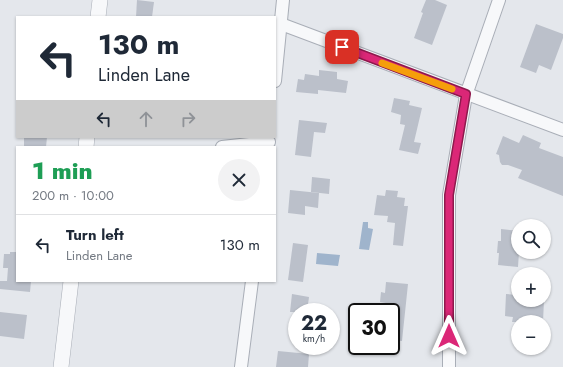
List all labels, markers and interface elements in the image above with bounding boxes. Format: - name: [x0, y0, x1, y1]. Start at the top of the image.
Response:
- text: 130 m: [98, 24, 180, 65]
- pin: [325, 30, 359, 64]
- icon: left: [32, 32, 84, 84]
- icon: arrive: [331, 36, 353, 58]
- text: Linden Lane: [98, 62, 190, 88]
- icon: left: [93, 108, 115, 130]
- icon: ahead: [135, 108, 157, 130]
- icon: right: [177, 108, 199, 130]
- text: 1 min: [32, 153, 93, 188]
- button: close: [218, 159, 260, 201]
- text: 200 m · 10:00: [32, 186, 114, 205]
- map controls: [511, 219, 551, 355]
- button: search: [511, 219, 551, 259]
- text: Turn left: [66, 224, 124, 246]
- icon: left: [32, 234, 54, 256]
- text: 130 m: [220, 234, 260, 256]
- text: Linden Lane: [66, 246, 133, 265]
- button: +: [511, 267, 551, 307]
- speed limit sign: 30: [348, 303, 400, 355]
- text: 22: [301, 309, 327, 338]
- position arrow: [428, 315, 470, 357]
- button: −: [511, 315, 551, 355]
- text: km/h: [303, 331, 325, 346]

